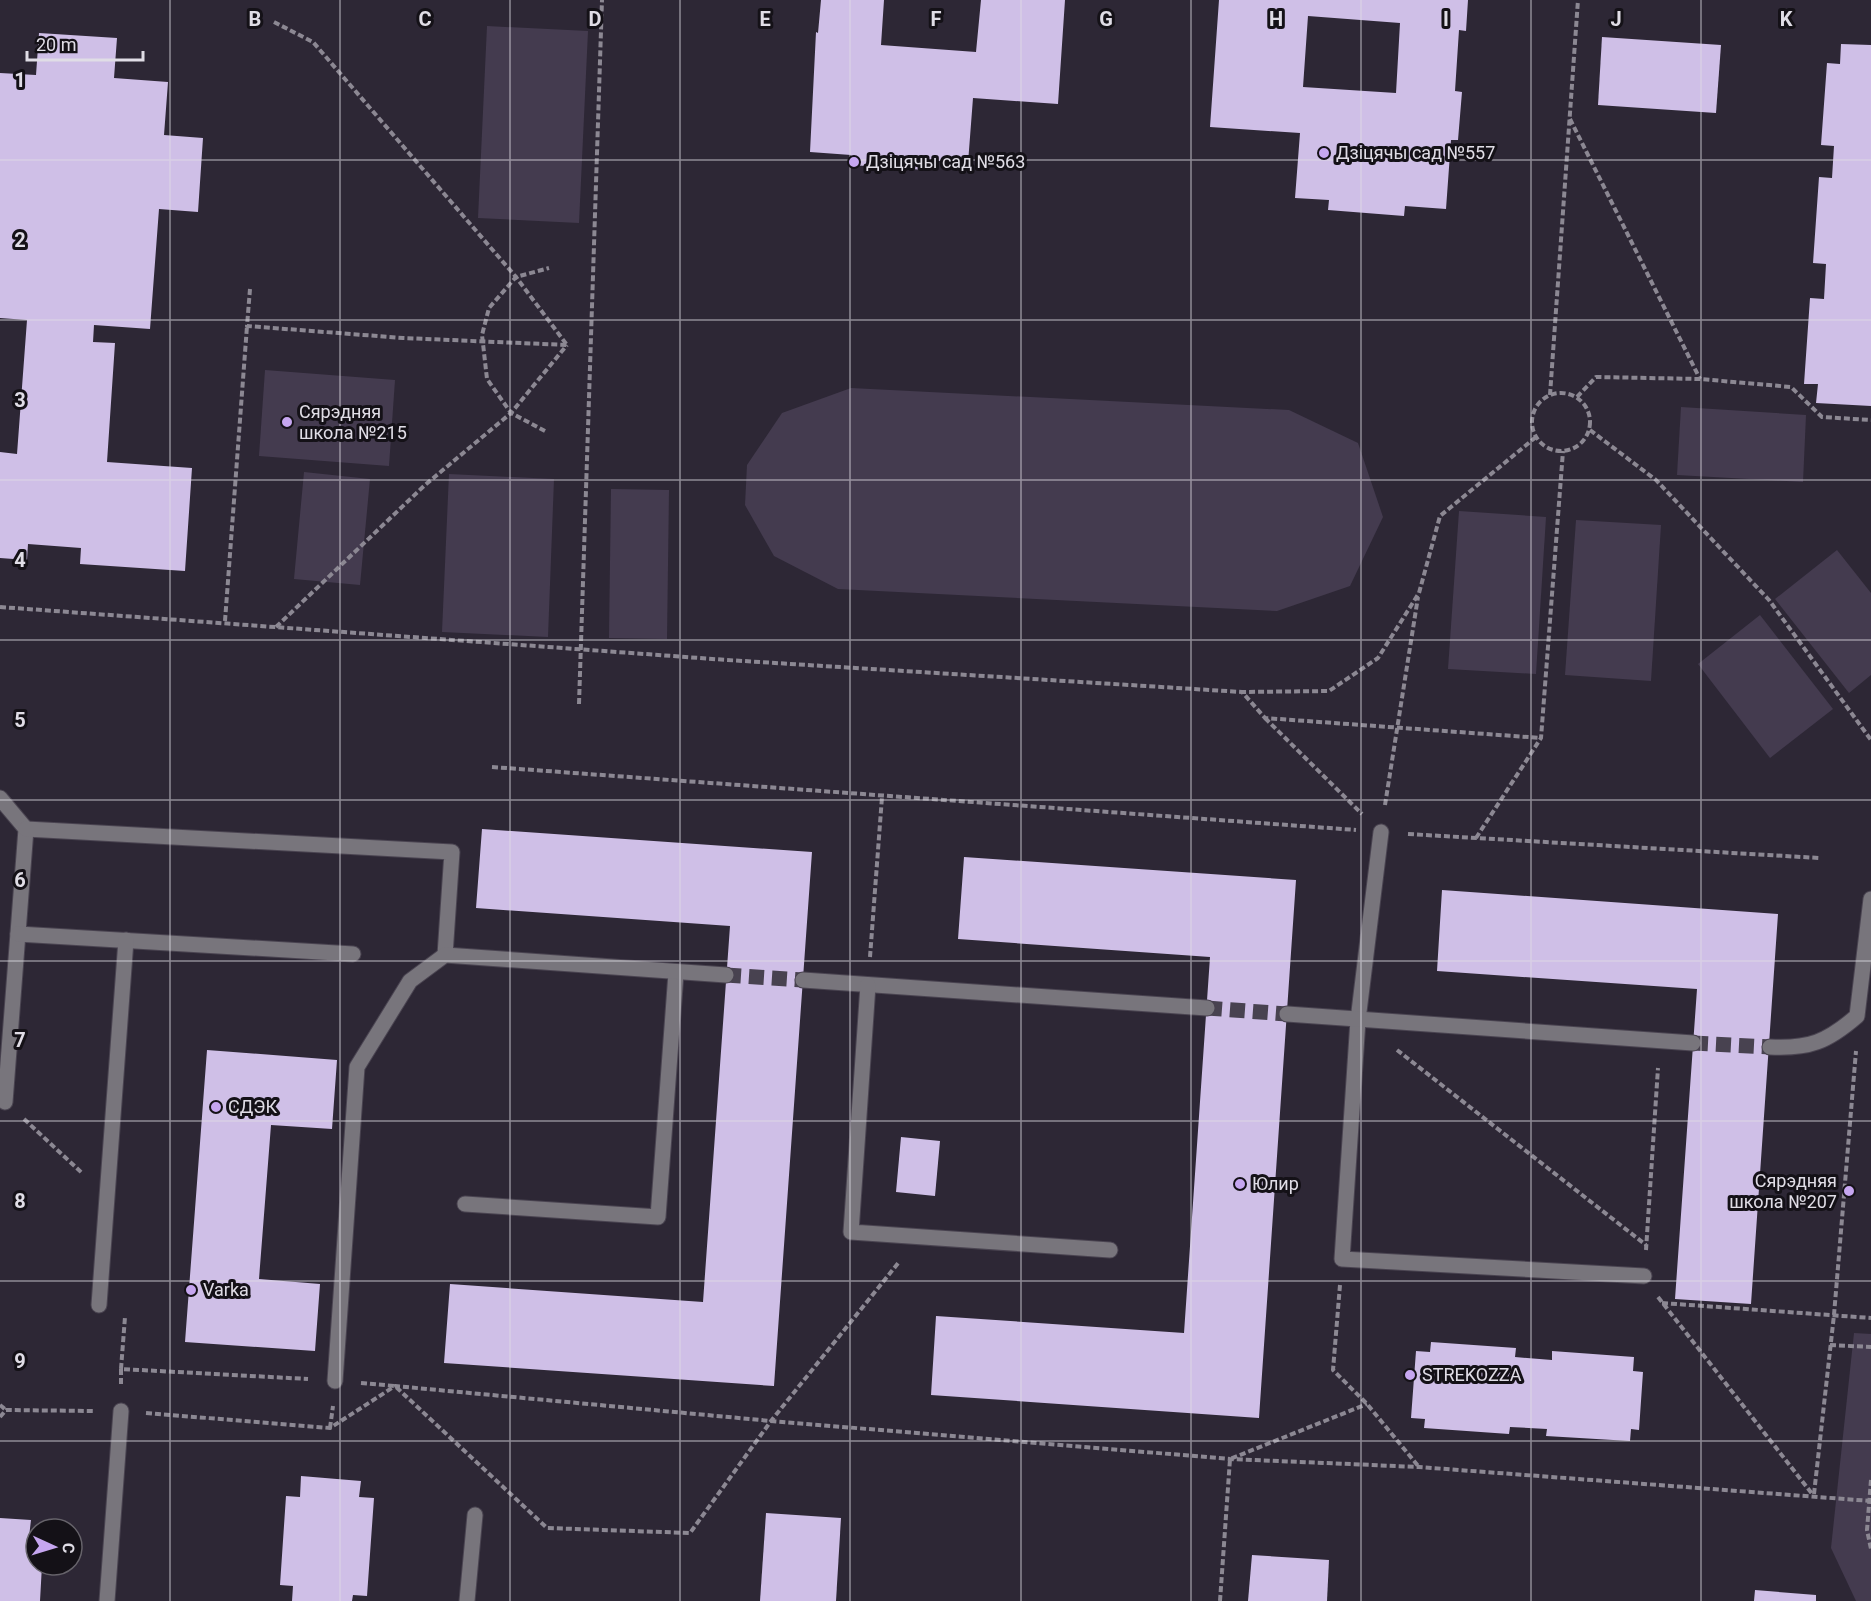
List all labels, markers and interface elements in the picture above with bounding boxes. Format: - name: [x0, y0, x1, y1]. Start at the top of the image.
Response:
- text: B: [249, 7, 261, 31]
- text: C: [418, 7, 432, 31]
- text: D: [589, 7, 602, 31]
- text: E: [759, 7, 771, 31]
- text: F: [931, 7, 942, 31]
- text: G: [1099, 7, 1113, 31]
- text: H: [1269, 7, 1283, 31]
- text: I: [1443, 7, 1449, 31]
- text: J: [1610, 7, 1622, 31]
- text: K: [1780, 7, 1793, 31]
- scale bar: [27, 24, 142, 62]
- text: 20 m: [36, 34, 76, 55]
- text: 1: [14, 68, 26, 92]
- place label: Дзіцячы сад №557: [1336, 142, 1495, 163]
- marker: Дзіцячы сад №557: [1317, 146, 1331, 160]
- place label: Дзіцячы сад №563: [866, 151, 1025, 172]
- marker: Дзіцячы сад №563: [847, 155, 861, 169]
- text: 2: [14, 228, 26, 252]
- text: 3: [14, 388, 26, 412]
- place label: Сярэдняя школа №215: [299, 401, 407, 443]
- marker: Сярэдняя школа №215: [280, 415, 294, 429]
- text: 4: [14, 548, 26, 572]
- text: 5: [14, 708, 26, 732]
- text: 6: [14, 868, 26, 892]
- text: 7: [14, 1028, 26, 1052]
- place label: СДЭК: [228, 1096, 277, 1117]
- marker: СДЭК: [209, 1100, 223, 1114]
- place label: Сярэдняя школа №207: [1729, 1170, 1837, 1212]
- place label: Юлир: [1252, 1173, 1299, 1194]
- marker: Юлир: [1233, 1177, 1247, 1191]
- marker: Сярэдняя школа №207: [1842, 1184, 1856, 1198]
- text: 8: [14, 1189, 26, 1213]
- place label: Varka: [203, 1279, 249, 1300]
- marker: Varka: [184, 1283, 198, 1297]
- text: 9: [14, 1349, 26, 1373]
- place label: STREKOZZA: [1422, 1364, 1522, 1385]
- marker: STREKOZZA: [1403, 1368, 1417, 1382]
- north arrow: [24, 1517, 84, 1577]
- text: С: [59, 1542, 78, 1554]

